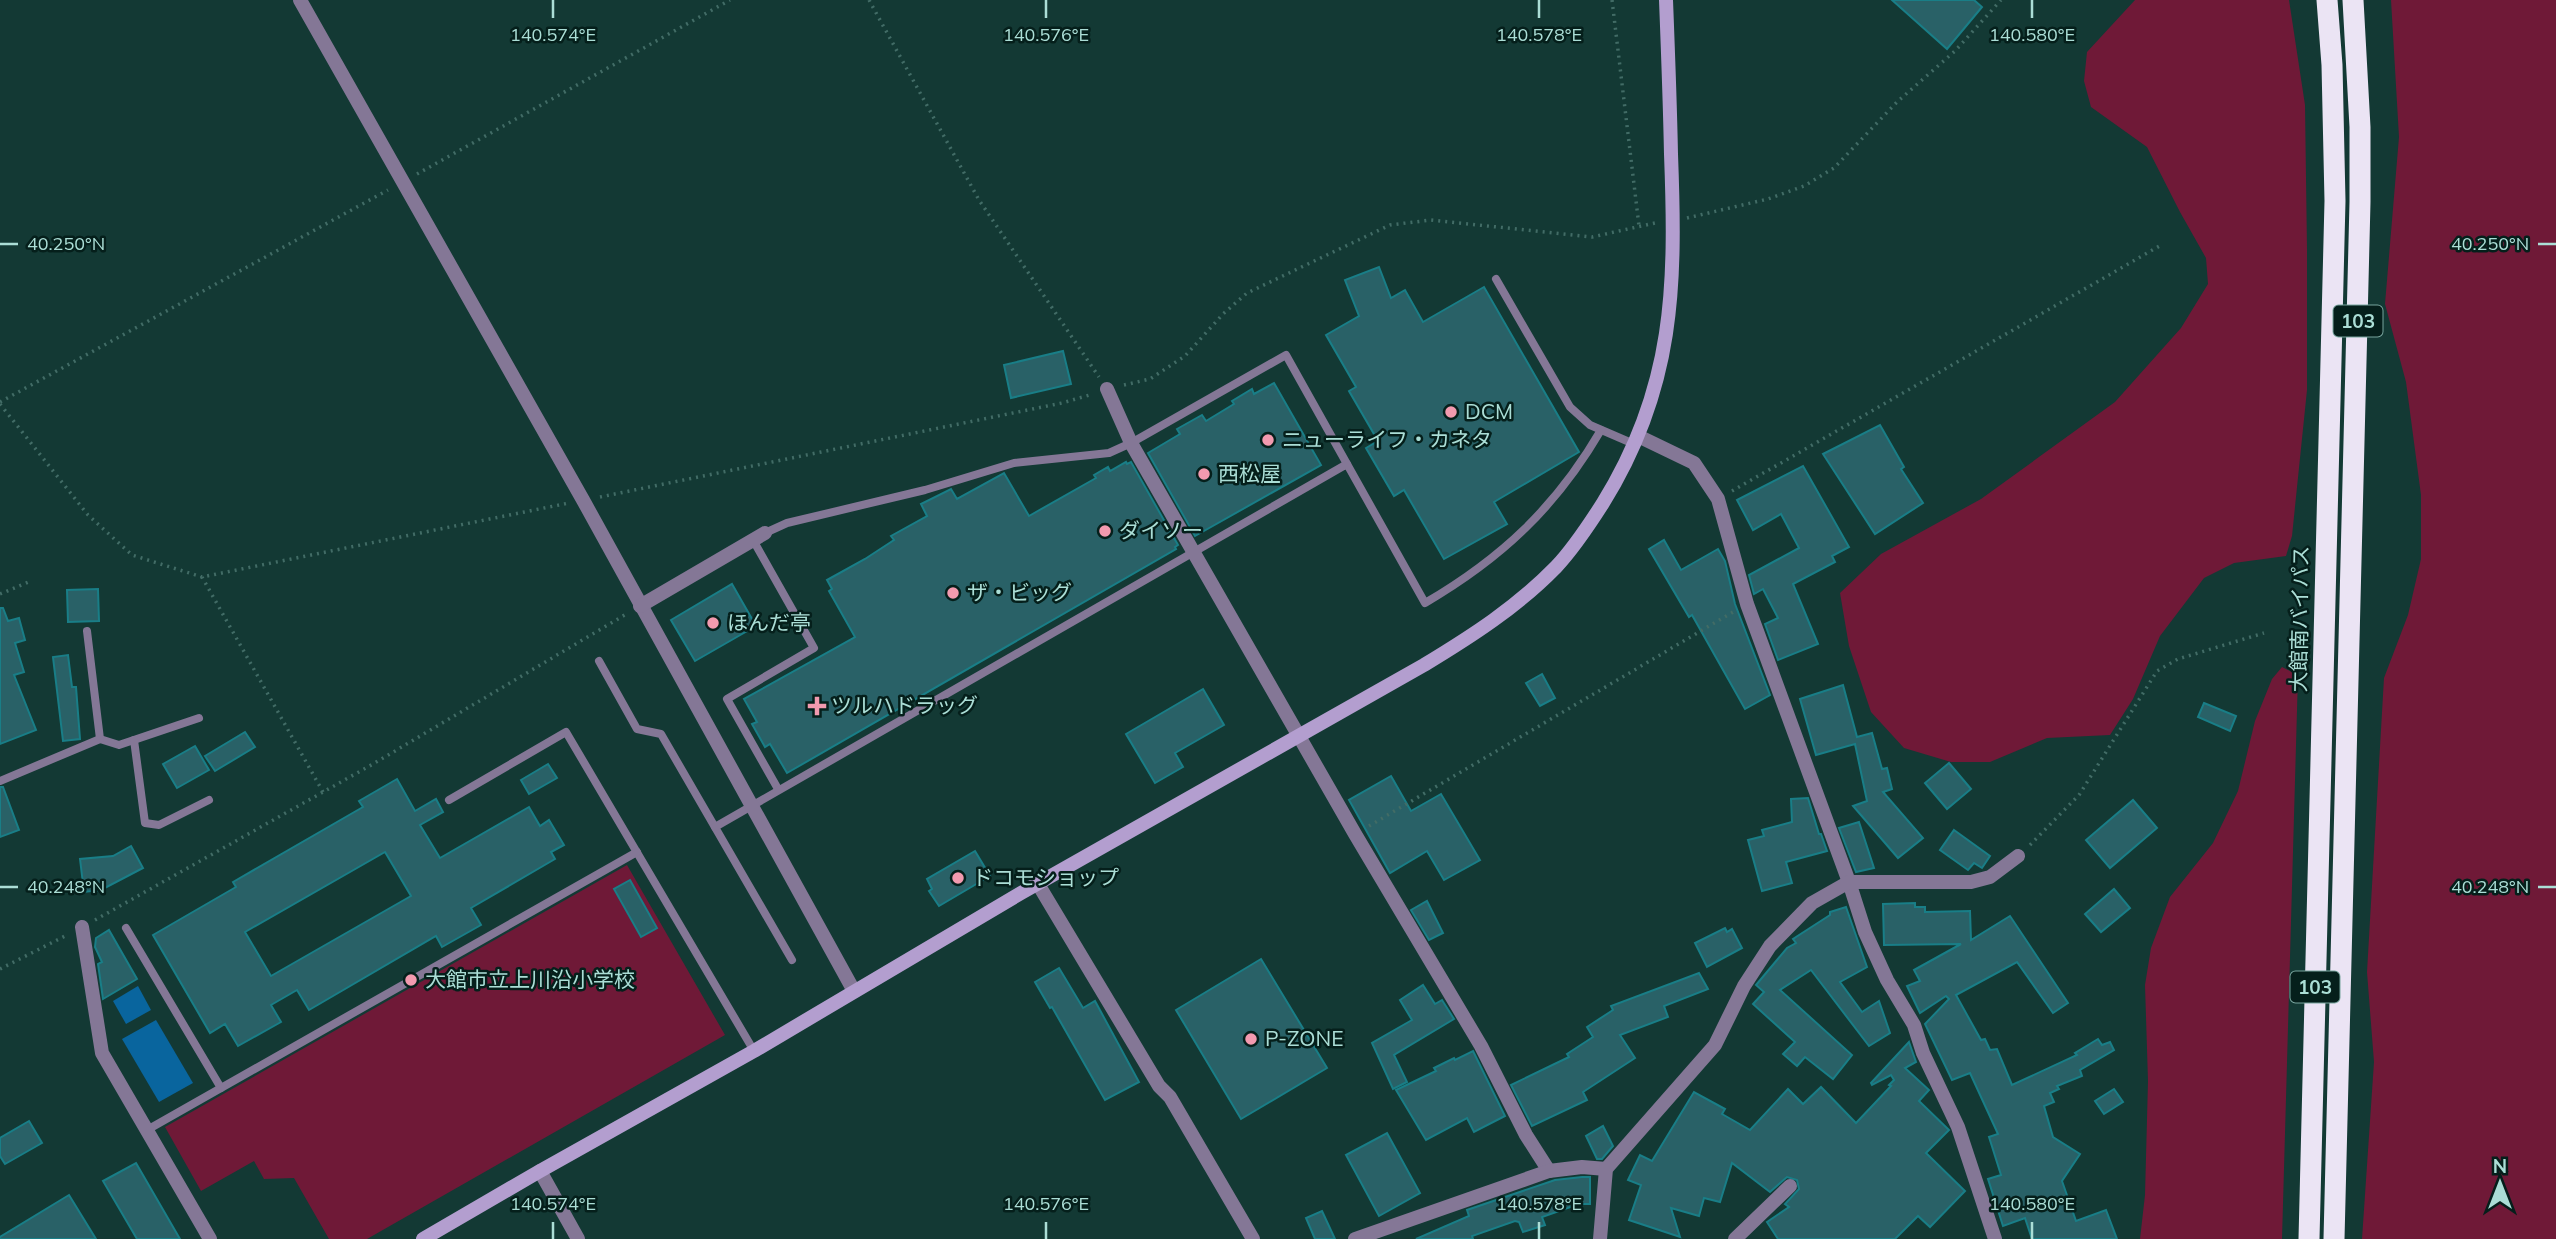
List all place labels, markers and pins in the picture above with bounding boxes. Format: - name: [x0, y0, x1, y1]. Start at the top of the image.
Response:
- place label: DCM: [1465, 398, 1513, 424]
- marker: DCM: [1443, 404, 1459, 420]
- place label: ニューライフ・カネタ: [1282, 426, 1492, 452]
- marker: ニューライフ・カネタ: [1260, 432, 1276, 448]
- place label: 西松屋: [1218, 460, 1281, 486]
- marker: 西松屋: [1196, 466, 1212, 482]
- place label: ダイソー: [1119, 517, 1203, 543]
- marker: ダイソー: [1097, 523, 1113, 539]
- place label: ザ・ビッグ: [967, 579, 1072, 605]
- marker: ザ・ビッグ: [945, 585, 961, 601]
- place label: ほんだ亭: [727, 609, 811, 635]
- marker: ほんだ亭: [705, 615, 721, 631]
- place label: ツルハドラッグ: [831, 692, 978, 718]
- marker: ツルハドラッグ: [809, 698, 825, 714]
- place label: ドコモショップ: [972, 864, 1119, 890]
- marker: ドコモショップ: [950, 870, 966, 886]
- place label: 大館市立上川沿小学校: [425, 966, 635, 992]
- marker: 大館市立上川沿小学校: [403, 972, 419, 988]
- place label: P-ZONE: [1265, 1025, 1344, 1051]
- marker: P-ZONE: [1243, 1031, 1259, 1047]

